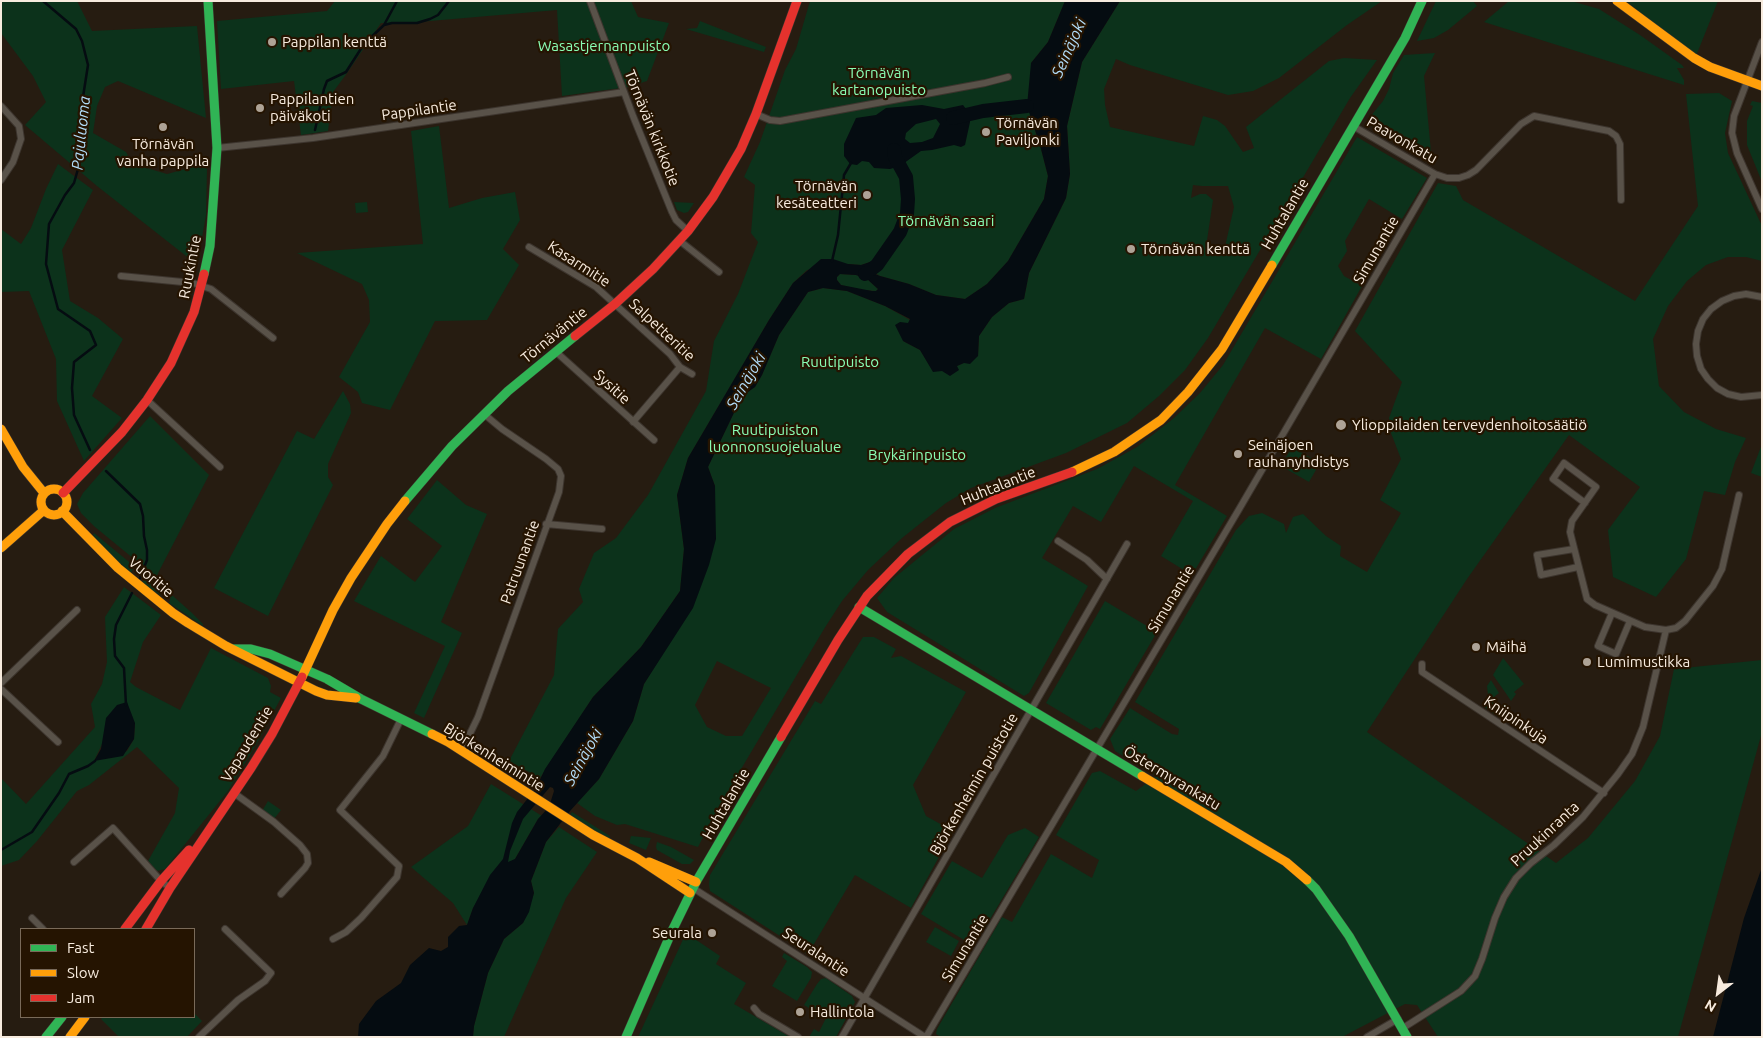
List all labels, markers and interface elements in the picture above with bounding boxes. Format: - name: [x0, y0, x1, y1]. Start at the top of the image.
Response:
- water label: Seinäjoki: [1047, 15, 1091, 81]
- place label: Pappilan kenttä: [282, 33, 387, 51]
- marker: Pappilan kenttä: [266, 36, 278, 48]
- park label: Wasastjernanpuisto: [538, 37, 670, 55]
- park label: Törnävän kartanopuisto: [832, 64, 926, 99]
- street label: Törnävän kirkkotie: [620, 67, 684, 189]
- place label: Pappilantien päiväkoti: [270, 90, 354, 125]
- water label: Pajuluoma: [68, 95, 94, 171]
- street label: Pappilantie: [380, 96, 458, 124]
- marker: Pappilantien päiväkoti: [254, 102, 266, 114]
- street label: Paavonkatu: [1363, 113, 1441, 167]
- place label: Törnävän Paviljonki: [996, 114, 1060, 149]
- marker: Törnävän vanha pappila: [157, 121, 169, 133]
- marker: Törnävän Paviljonki: [980, 126, 992, 138]
- place label: Törnävän vanha pappila: [117, 135, 209, 170]
- street label: Huhtalantie: [1257, 175, 1313, 253]
- place label: Törnävän kesäteatteri: [776, 177, 857, 212]
- marker: Törnävän kesäteatteri: [861, 189, 873, 201]
- park label: Törnävän saari: [898, 212, 994, 230]
- street label: Simunantie: [1349, 213, 1403, 287]
- street label: Ruukintie: [175, 234, 205, 300]
- street label: Kasarmitie: [544, 237, 614, 291]
- place label: Törnävän kenttä: [1141, 240, 1250, 258]
- marker: Törnävän kenttä: [1125, 243, 1137, 255]
- street label: Salpetteritie: [625, 295, 699, 365]
- street label: Törnäväntie: [517, 303, 591, 367]
- water label: Seinäjoki: [722, 349, 770, 413]
- park label: Ruutipuisto: [801, 353, 879, 371]
- street label: Sysitie: [590, 366, 634, 408]
- place label: Ylioppilaiden terveydenhoitosäätiö: [1352, 416, 1587, 434]
- marker: Ylioppilaiden terveydenhoitosäätiö: [1334, 418, 1348, 432]
- park label: Ruutipuiston luonnonsuojelualue: [709, 421, 841, 456]
- place label: Seinäjoen rauhanyhdistys: [1248, 436, 1349, 471]
- park label: Brykärinpuisto: [868, 446, 966, 464]
- marker: Seinäjoen rauhanyhdistys: [1232, 448, 1244, 460]
- street label: Huhtalantie: [958, 463, 1038, 509]
- street label: Patruunantie: [497, 518, 543, 606]
- street label: Vuoritie: [125, 553, 177, 601]
- street label: Simunantie: [1144, 562, 1198, 636]
- place label: Mäihä: [1486, 638, 1527, 656]
- marker: Mäihä: [1470, 641, 1482, 653]
- place label: Lumimustikka: [1597, 653, 1690, 671]
- marker: Lumimustikka: [1581, 656, 1593, 668]
- street label: Kniipinkuja: [1481, 692, 1551, 748]
- street label: Vapaudentie: [217, 703, 277, 785]
- street label: Björkenheimin puistotie: [926, 710, 1022, 858]
- street label: Björkenheimintie: [440, 719, 548, 795]
- water label: Seinäjoki: [559, 725, 607, 789]
- street label: Östermyrankatu: [1120, 742, 1224, 814]
- street label: Huhtalantie: [698, 765, 754, 843]
- street label: Pruukinranta: [1507, 798, 1583, 870]
- street label: Simunantie: [938, 911, 992, 985]
- place label: Seurala: [652, 924, 702, 942]
- street label: Seuralantie: [779, 924, 853, 980]
- marker: Seurala: [706, 927, 718, 939]
- legend: [20, 928, 195, 1018]
- text: Fast: [67, 939, 94, 956]
- text: Slow: [67, 964, 99, 981]
- north arrow: [1693, 968, 1743, 1018]
- text: Jam: [67, 989, 95, 1006]
- text: N: [1702, 996, 1719, 1016]
- place label: Hallintola: [810, 1003, 875, 1021]
- marker: Hallintola: [794, 1006, 806, 1018]

